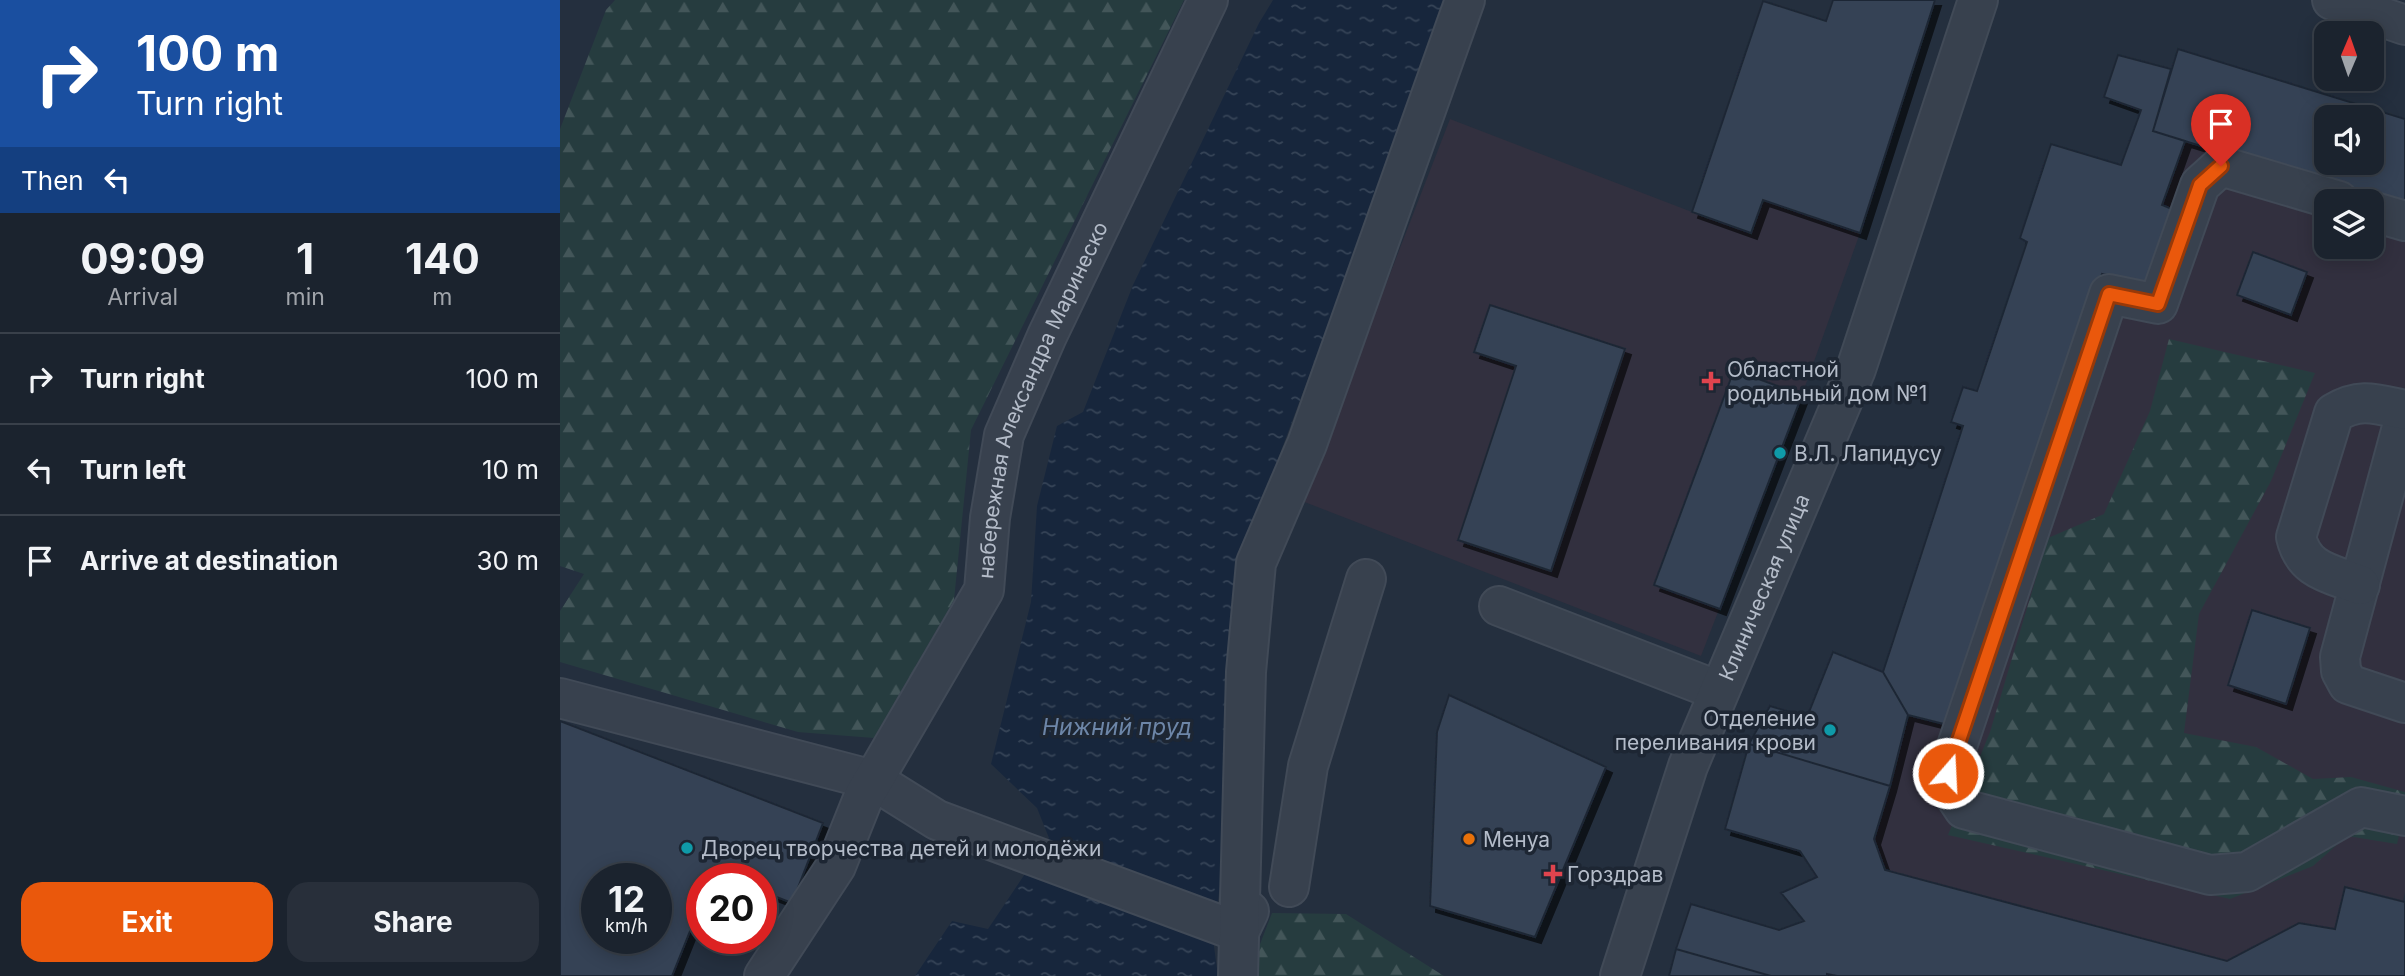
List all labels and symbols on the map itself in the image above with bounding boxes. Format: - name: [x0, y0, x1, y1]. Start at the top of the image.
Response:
- north arrow: [2314, 21, 2384, 91]
- pin: [2191, 94, 2251, 166]
- street label: набережная Александра Маринеско: [972, 217, 1113, 580]
- place label: Областной родильный дом №1: [1727, 357, 1927, 406]
- marker: Областной родильный дом №1: [1701, 371, 1721, 391]
- place label: В.Л. Лапидусу: [1794, 441, 1942, 466]
- marker: В.Л. Лапидусу: [1772, 445, 1788, 461]
- street label: Клиническая улица: [1713, 490, 1814, 684]
- place label: Отделение переливания крови: [1615, 706, 1816, 755]
- water label: Нижний пруд: [1042, 713, 1192, 741]
- marker: Отделение переливания крови: [1822, 722, 1838, 738]
- position arrow: [1911, 736, 1985, 810]
- place label: Менуа: [1483, 827, 1550, 852]
- marker: Менуа: [1461, 831, 1477, 847]
- place label: Дворец творчества детей и молодёжи: [701, 836, 1101, 861]
- marker: Дворец творчества детей и молодёжи: [679, 840, 695, 856]
- place label: Горздрав: [1567, 862, 1663, 887]
- speed limit sign: 20: [686, 863, 777, 954]
- marker: Горздрав: [1545, 866, 1561, 882]

